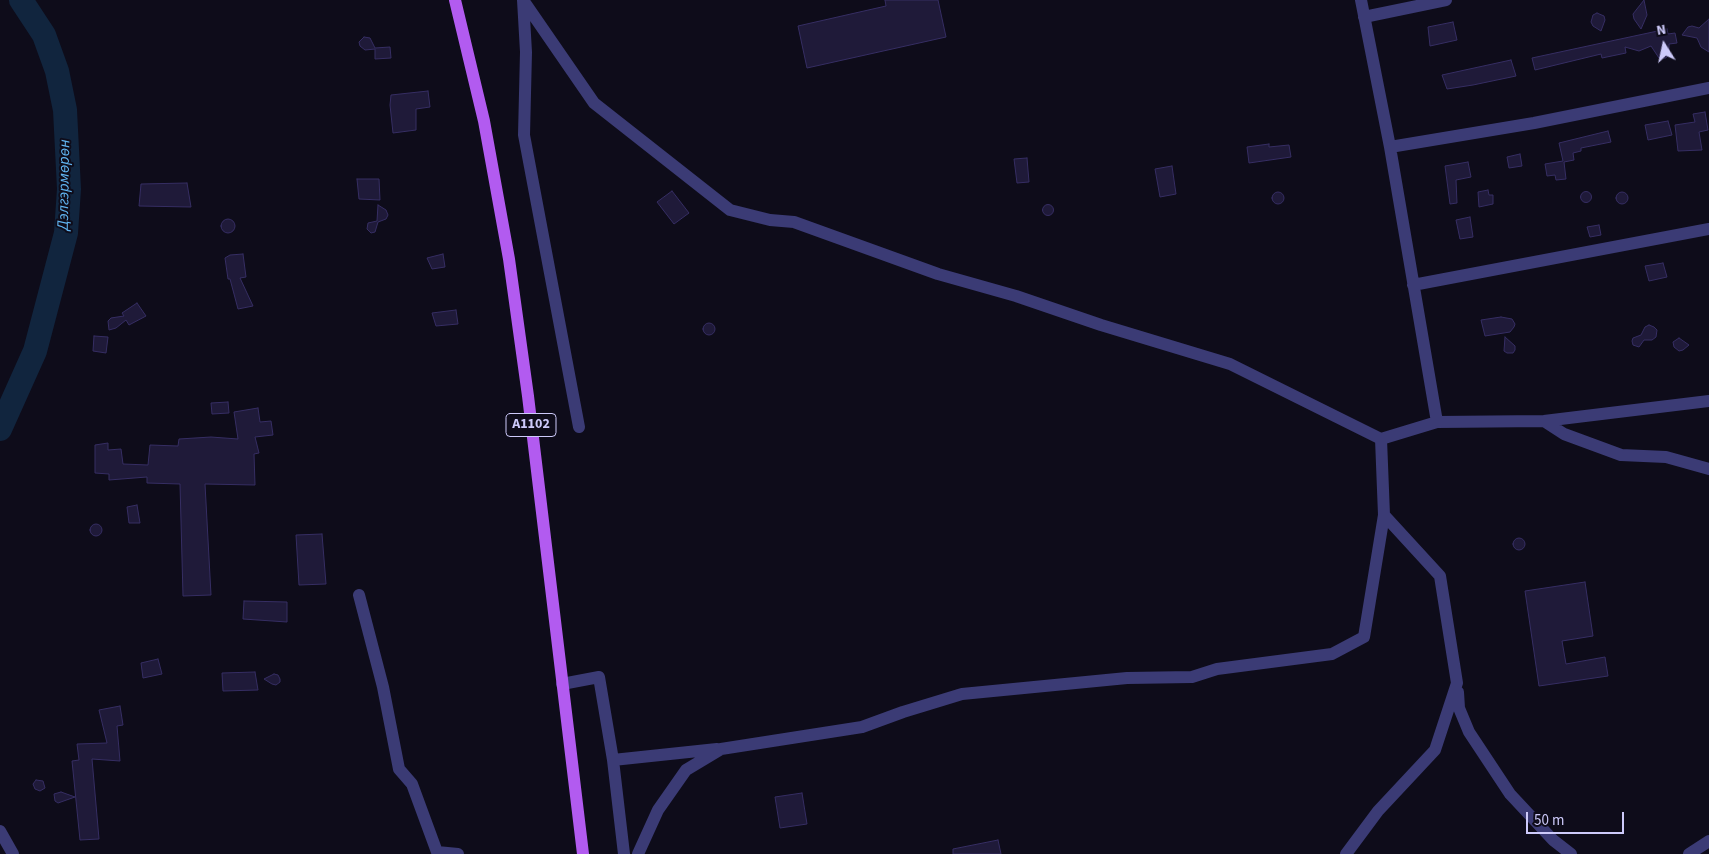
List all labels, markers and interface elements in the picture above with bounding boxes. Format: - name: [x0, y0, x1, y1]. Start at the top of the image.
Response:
- north arrow: [1639, 20, 1689, 70]
- text: N: [1655, 20, 1668, 41]
- water label: Дэлгэрмөрөн: [55, 139, 75, 231]
- road number: A1102: [506, 414, 556, 436]
- scale bar: [1529, 802, 1626, 834]
- text: 50 m: [1534, 810, 1564, 831]

